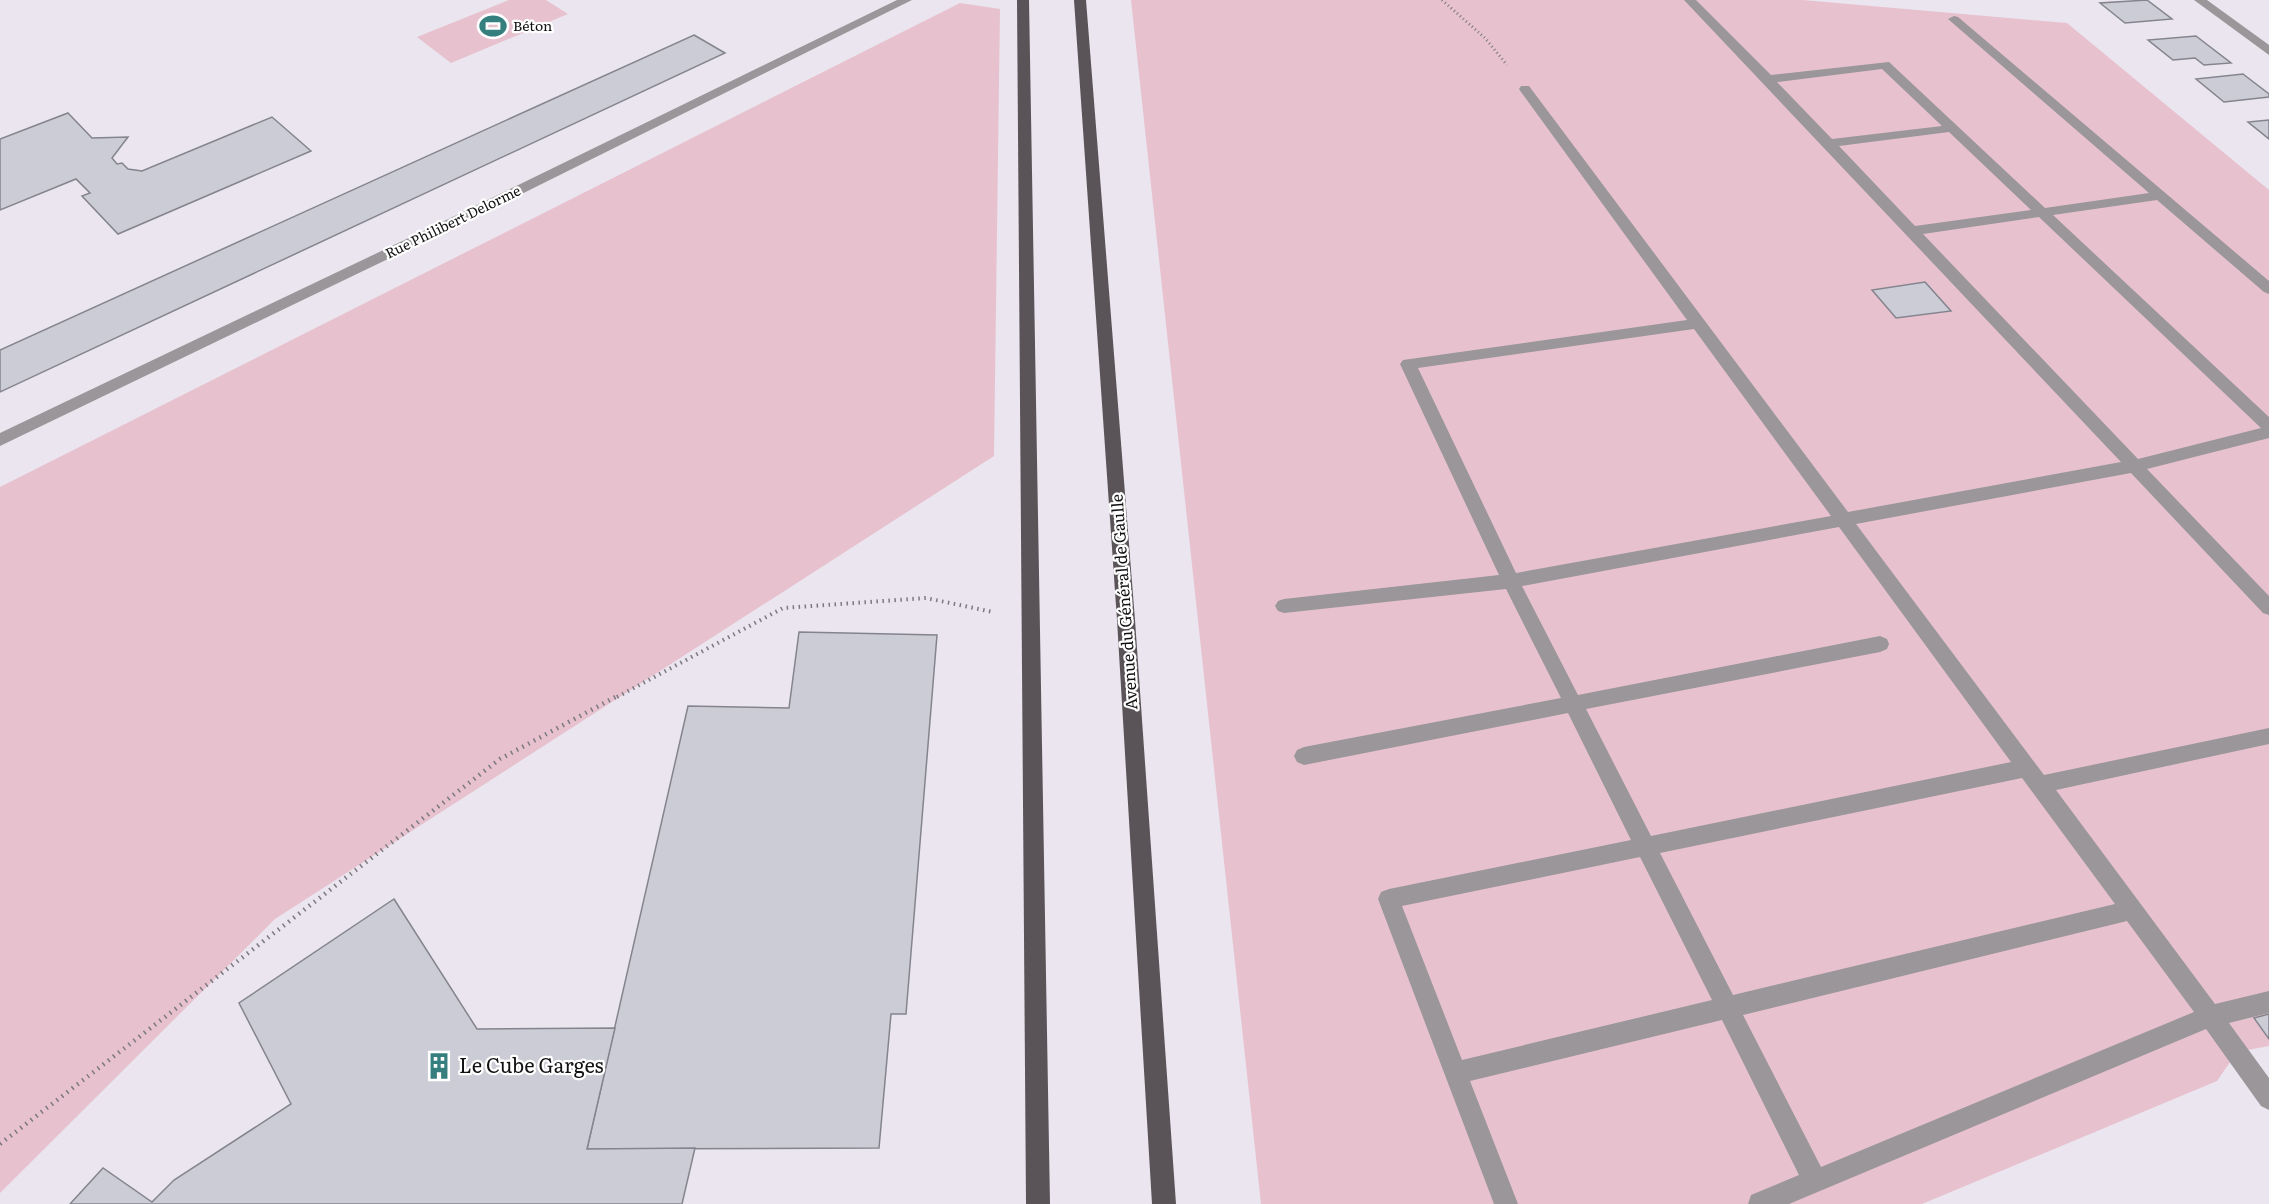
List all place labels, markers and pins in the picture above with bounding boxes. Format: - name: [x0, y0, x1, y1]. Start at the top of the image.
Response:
- sports icon: Béton: [478, 11, 508, 41]
- place label: Béton: [513, 15, 552, 35]
- place label: Le Cube Garges: [459, 1049, 604, 1079]
- building icon: Le Cube Garges: [424, 1051, 454, 1081]

